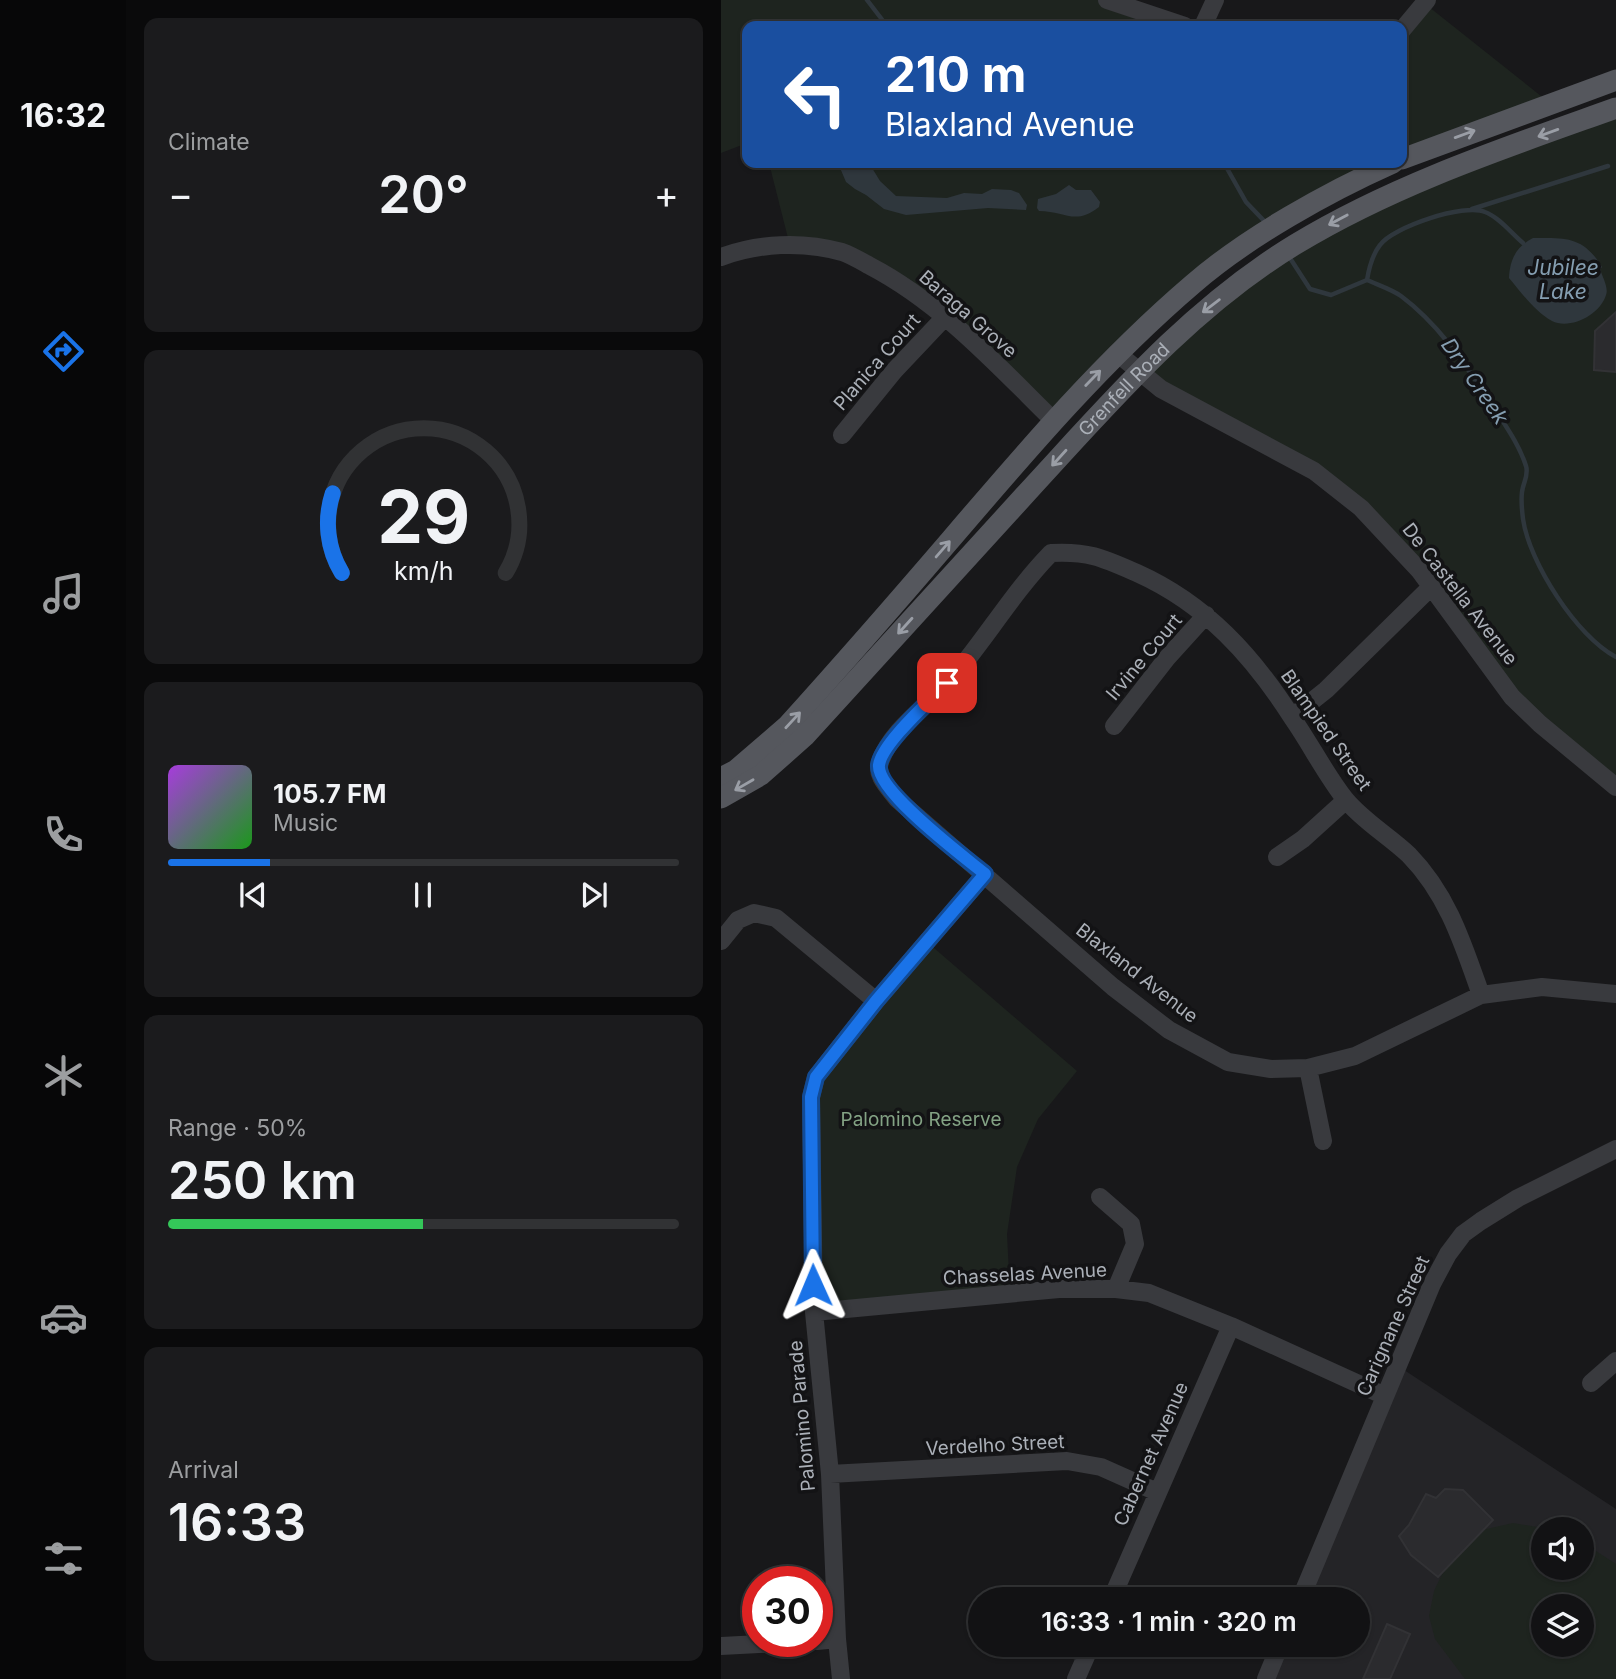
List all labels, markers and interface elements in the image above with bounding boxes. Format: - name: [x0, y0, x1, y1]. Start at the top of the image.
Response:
- text: 210 m: [885, 45, 1026, 104]
- icon: left: [770, 49, 861, 140]
- text: 16:32: [20, 96, 106, 135]
- text: Blaxland Avenue: [885, 105, 1135, 144]
- one-way arrow: [1454, 127, 1476, 139]
- text: Climate: [168, 128, 250, 156]
- one-way arrow: [1537, 128, 1559, 140]
- text: 20°: [378, 163, 469, 226]
- text: −: [168, 171, 193, 217]
- text: +: [654, 171, 679, 217]
- one-way arrow: [1328, 213, 1348, 227]
- water label: Jubilee Lake: [1527, 255, 1599, 304]
- street label: Baraga Grove: [914, 265, 1022, 363]
- one-way arrow: [1202, 298, 1221, 313]
- street label: Planica Court: [829, 309, 925, 415]
- icon: directions: [39, 327, 88, 376]
- water label: Dry Creek: [1436, 333, 1514, 429]
- street label: Grenfell Road: [1073, 337, 1174, 441]
- one-way arrow: [1085, 370, 1102, 387]
- one-way arrow: [1051, 449, 1067, 467]
- text: 29: [377, 473, 470, 562]
- street label: De Castella Avenue: [1397, 518, 1523, 670]
- one-way arrow: [935, 540, 951, 558]
- text: km/h: [394, 556, 453, 586]
- icon: music: [39, 569, 88, 618]
- street label: Irvine Court: [1101, 609, 1187, 705]
- one-way arrow: [897, 617, 914, 634]
- pin: [917, 653, 977, 713]
- icon: arrive: [928, 664, 966, 702]
- street label: Blampied Street: [1276, 665, 1376, 795]
- one-way arrow: [784, 712, 801, 729]
- text: 105.7 FM: [273, 778, 387, 809]
- one-way arrow: [735, 778, 755, 792]
- text: Music: [273, 809, 338, 837]
- icon: phone: [39, 810, 88, 859]
- icon: previous: [234, 876, 272, 914]
- icon: pause: [404, 876, 442, 914]
- icon: next: [575, 876, 613, 914]
- street label: Blaxland Avenue: [1071, 918, 1203, 1028]
- icon: climate: [39, 1051, 88, 1100]
- park label: Palomino Reserve: [841, 1108, 1001, 1131]
- text: Range · 50%: [168, 1114, 307, 1142]
- text: 250 km: [168, 1149, 357, 1212]
- position arrow: [776, 1248, 850, 1322]
- street label: Carignane Street: [1352, 1252, 1434, 1400]
- street label: Chasselas Avenue: [942, 1258, 1108, 1290]
- icon: car: [39, 1293, 88, 1342]
- street label: Palomino Parade: [784, 1340, 820, 1492]
- street label: Cabernet Avenue: [1109, 1378, 1193, 1530]
- street label: Verdelho Street: [925, 1430, 1065, 1460]
- text: Arrival: [168, 1456, 239, 1484]
- text: 16:33: [168, 1491, 306, 1554]
- map controls: [1531, 1517, 1594, 1657]
- button: sound: [1531, 1517, 1594, 1580]
- icon: filters: [39, 1534, 88, 1583]
- speed limit sign: 30: [742, 1566, 833, 1657]
- button: layers: [1531, 1594, 1594, 1657]
- text: 16:33 · 1 min · 320 m: [1041, 1606, 1297, 1637]

